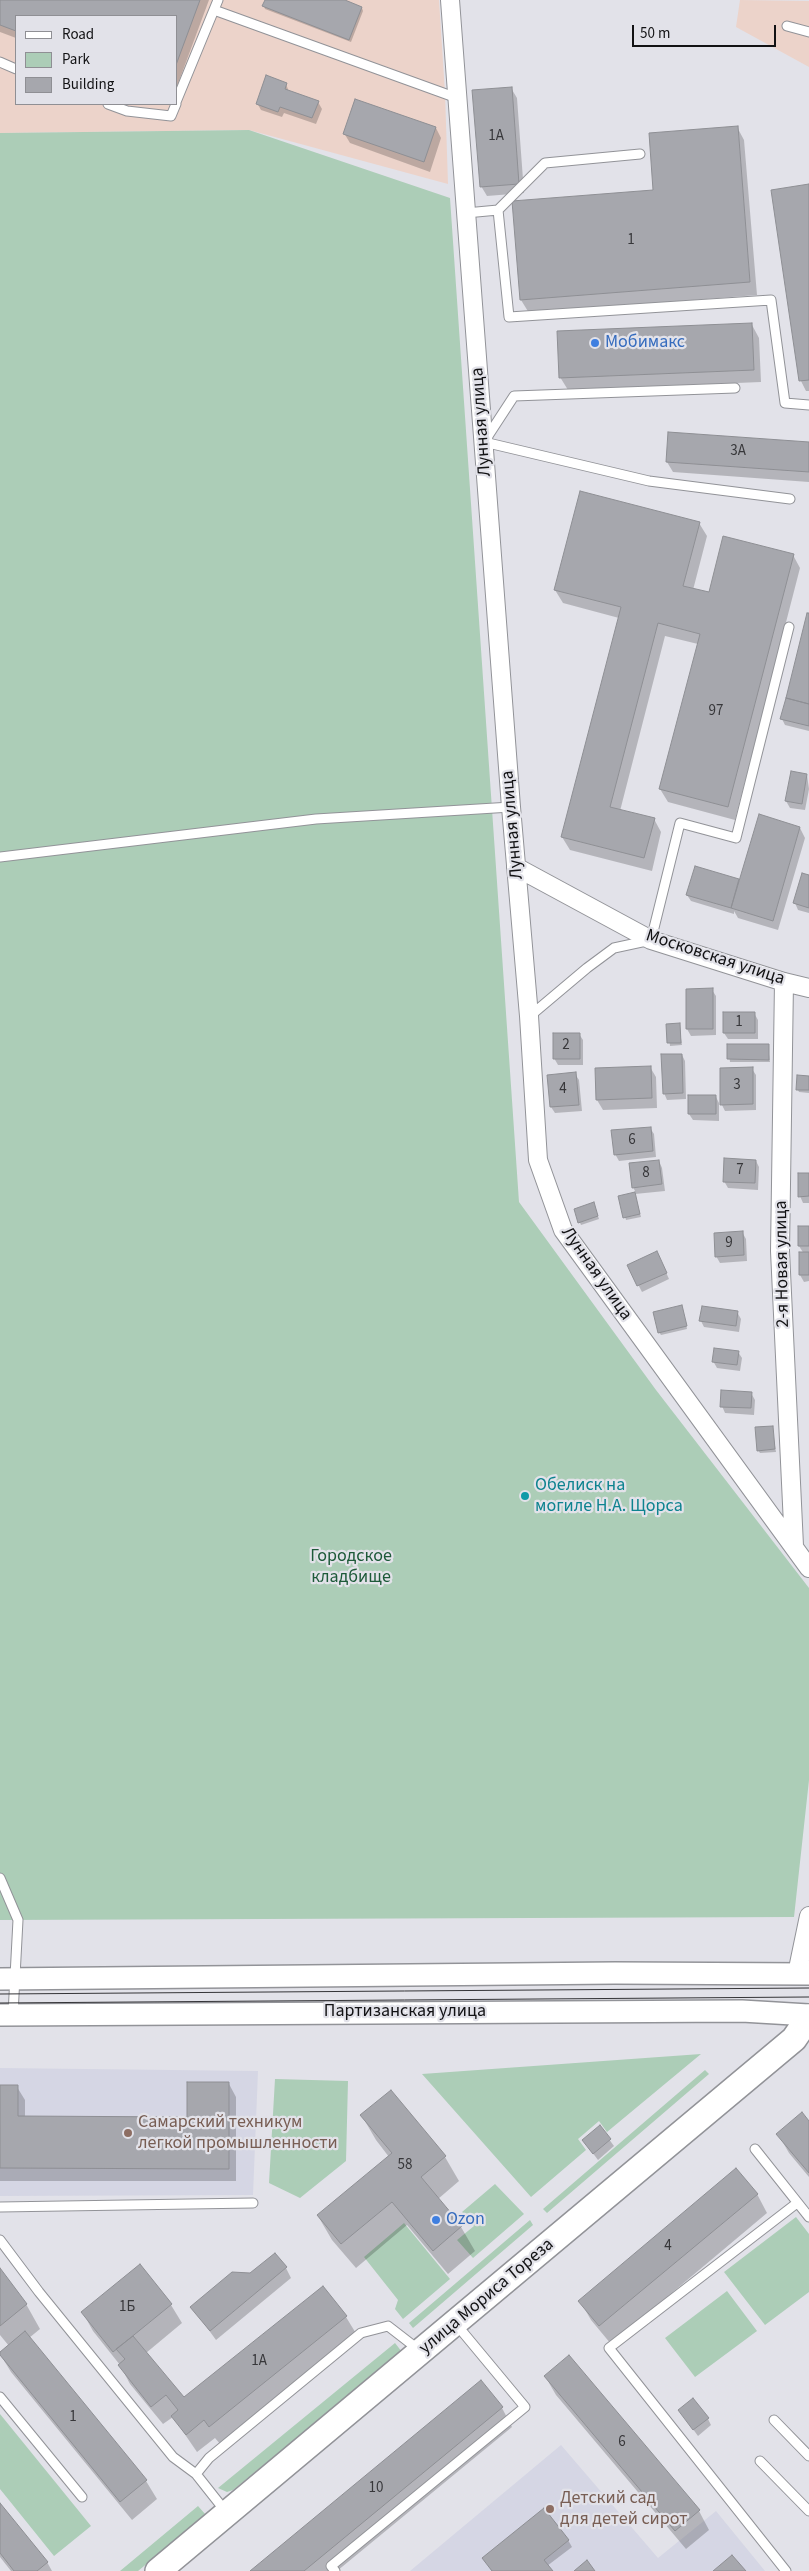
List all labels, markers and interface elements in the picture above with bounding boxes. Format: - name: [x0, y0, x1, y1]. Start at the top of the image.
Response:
- legend: [15, 15, 178, 105]
- scale bar: [634, 15, 778, 47]
- text: 50 m: [640, 23, 670, 44]
- text: Road: [62, 24, 94, 45]
- text: Park: [62, 49, 90, 70]
- text: Building: [62, 74, 114, 95]
- house number: 1А: [488, 128, 504, 146]
- house number: 1: [627, 232, 635, 250]
- place label: Мобимакс: [605, 332, 685, 354]
- marker: Мобимакс: [589, 337, 601, 349]
- street label: Лунная улица: [467, 367, 497, 477]
- house number: 3А: [730, 443, 746, 461]
- house number: 97: [709, 703, 723, 721]
- street label: Лунная улица: [497, 770, 529, 880]
- street label: Московская улица: [643, 925, 787, 991]
- house number: 1: [735, 1014, 743, 1032]
- house number: 2: [562, 1037, 570, 1055]
- house number: 3: [733, 1077, 741, 1095]
- house number: 4: [559, 1081, 567, 1099]
- house number: 6: [628, 1132, 636, 1150]
- house number: 7: [736, 1162, 744, 1180]
- house number: 8: [642, 1165, 650, 1183]
- street label: 2-я Новая улица: [771, 1200, 795, 1328]
- street label: Лунная улица: [556, 1223, 636, 1325]
- house number: 9: [725, 1235, 733, 1253]
- place label: Обелиск на могиле Н.А. Щорса: [535, 1475, 683, 1518]
- marker: Обелиск на могиле Н.А. Щорса: [519, 1490, 531, 1502]
- park label: Городское кладбище: [310, 1546, 392, 1588]
- street label: Партизанская улица: [324, 2001, 486, 2023]
- place label: Самарский техникум легкой промышленности: [138, 2112, 338, 2154]
- marker: Самарский техникум легкой промышленности: [122, 2127, 134, 2139]
- house number: 58: [398, 2157, 412, 2175]
- place label: Ozon: [446, 2209, 485, 2231]
- marker: Ozon: [430, 2214, 442, 2226]
- street label: улица Мориса Тореза: [415, 2234, 559, 2360]
- house number: 4: [664, 2238, 672, 2256]
- house number: 1Б: [119, 2299, 135, 2317]
- house number: 1А: [251, 2353, 267, 2371]
- house number: 1: [69, 2409, 77, 2427]
- house number: 6: [618, 2434, 626, 2452]
- house number: 10: [369, 2480, 383, 2498]
- place label: Детский сад для детей сирот: [560, 2488, 687, 2530]
- marker: Детский сад для детей сирот: [544, 2503, 556, 2515]

